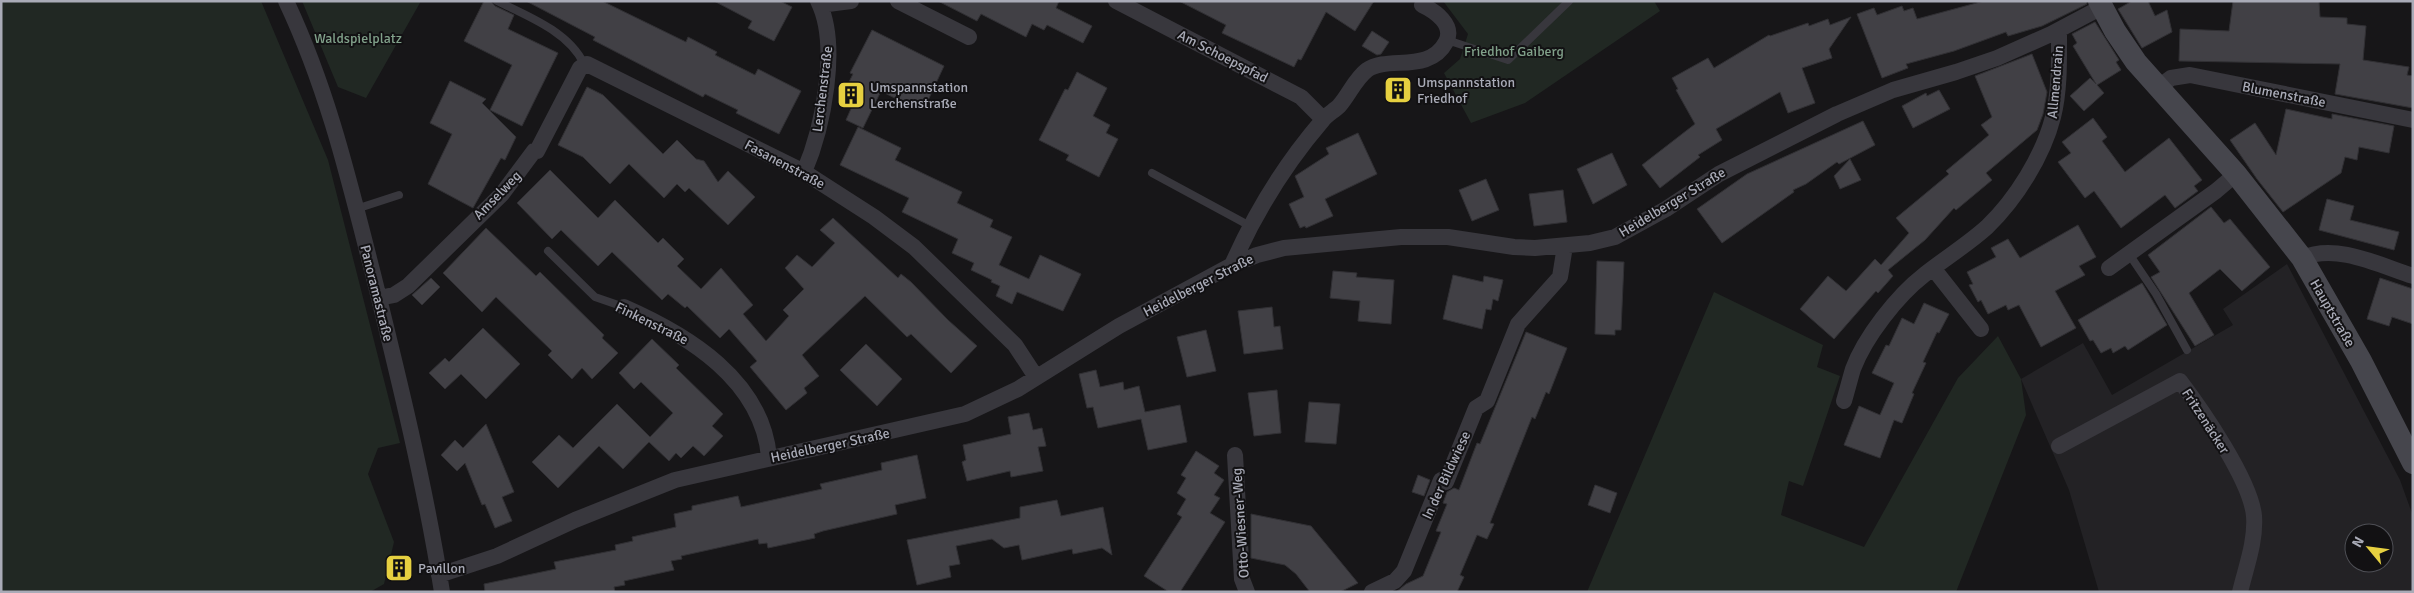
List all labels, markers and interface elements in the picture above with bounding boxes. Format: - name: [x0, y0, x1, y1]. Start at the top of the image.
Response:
- street label: Am Schoepspfad: [1175, 26, 1271, 87]
- park label: Waldspielplatz: [314, 30, 402, 47]
- park label: Friedhof Gaiberg: [1464, 43, 1564, 60]
- street label: Lerchenstraße: [809, 45, 836, 133]
- street label: Allmendrain: [2044, 45, 2067, 119]
- place label: Umspannstation Friedhof: [1417, 74, 1515, 107]
- building icon: Umspannstation Friedhof: [1383, 75, 1413, 105]
- street label: Blumenstraße: [2241, 78, 2327, 111]
- place label: Umspannstation Lerchenstraße: [870, 79, 968, 112]
- building icon: Umspannstation Lerchenstraße: [836, 80, 866, 110]
- street label: Fasanenstraße: [742, 136, 828, 193]
- street label: Heidelberger Straße: [1616, 164, 1729, 241]
- street label: Amselweg: [470, 167, 525, 223]
- street label: Panoramastraße: [356, 243, 397, 343]
- street label: Heidelberger Straße: [1140, 250, 1256, 321]
- street label: Hauptstraße: [2306, 276, 2359, 350]
- street label: Finkenstraße: [613, 298, 691, 348]
- street label: Fritzenäcker: [2178, 385, 2233, 458]
- street label: Heidelberger Straße: [769, 425, 891, 466]
- street label: In der Bildwiese: [1419, 428, 1474, 522]
- street label: Otto-Wiesner-Weg: [1228, 467, 1253, 579]
- north arrow: [2344, 523, 2394, 573]
- text: N: [2348, 534, 2368, 550]
- building icon: Pavillon: [384, 553, 414, 583]
- place label: Pavillon: [418, 560, 465, 577]

